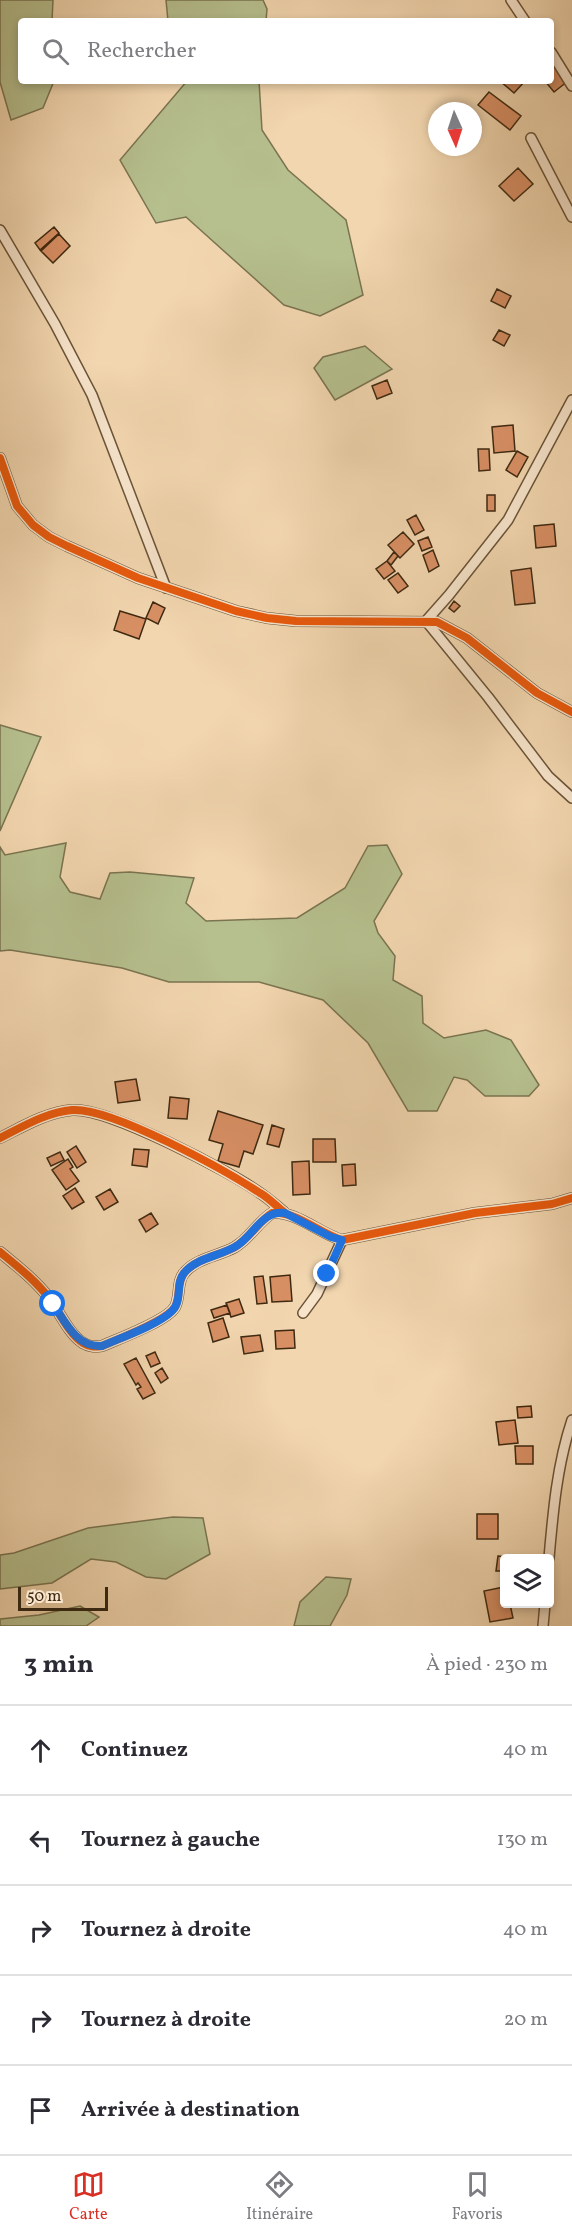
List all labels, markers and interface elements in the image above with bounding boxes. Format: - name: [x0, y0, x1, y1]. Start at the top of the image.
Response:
- search box: [18, 18, 554, 84]
- icon: search: [39, 35, 72, 68]
- text: Rechercher: [87, 36, 196, 67]
- north arrow: [428, 102, 482, 156]
- route end: [313, 1260, 339, 1286]
- route start: [39, 1290, 65, 1316]
- map controls: [500, 1554, 554, 1608]
- button: layers: [500, 1554, 554, 1608]
- scale bar: [18, 1584, 108, 1612]
- text: 50 m: [27, 1586, 61, 1608]
- text: 3 min: [24, 1647, 94, 1683]
- text: À pied · 230 m: [426, 1651, 548, 1679]
- icon: ahead: [24, 1734, 57, 1767]
- text: Continuez: [81, 1735, 188, 1766]
- text: 40 m: [503, 1736, 548, 1764]
- icon: left: [24, 1824, 57, 1857]
- text: Tournez à gauche: [81, 1825, 260, 1856]
- text: 130 m: [497, 1826, 548, 1854]
- icon: right: [24, 1914, 57, 1947]
- text: Tournez à droite: [81, 1915, 251, 1946]
- text: 40 m: [503, 1916, 548, 1944]
- icon: right: [24, 2004, 57, 2037]
- text: Tournez à droite: [81, 2005, 251, 2036]
- text: 20 m: [504, 2006, 548, 2034]
- icon: arrive: [24, 2094, 57, 2127]
- text: Arrivée à destination: [81, 2095, 300, 2126]
- tab: Carte: [69, 2168, 108, 2226]
- tab: Itinéraire: [246, 2168, 313, 2226]
- tab: Favoris: [452, 2168, 503, 2226]

